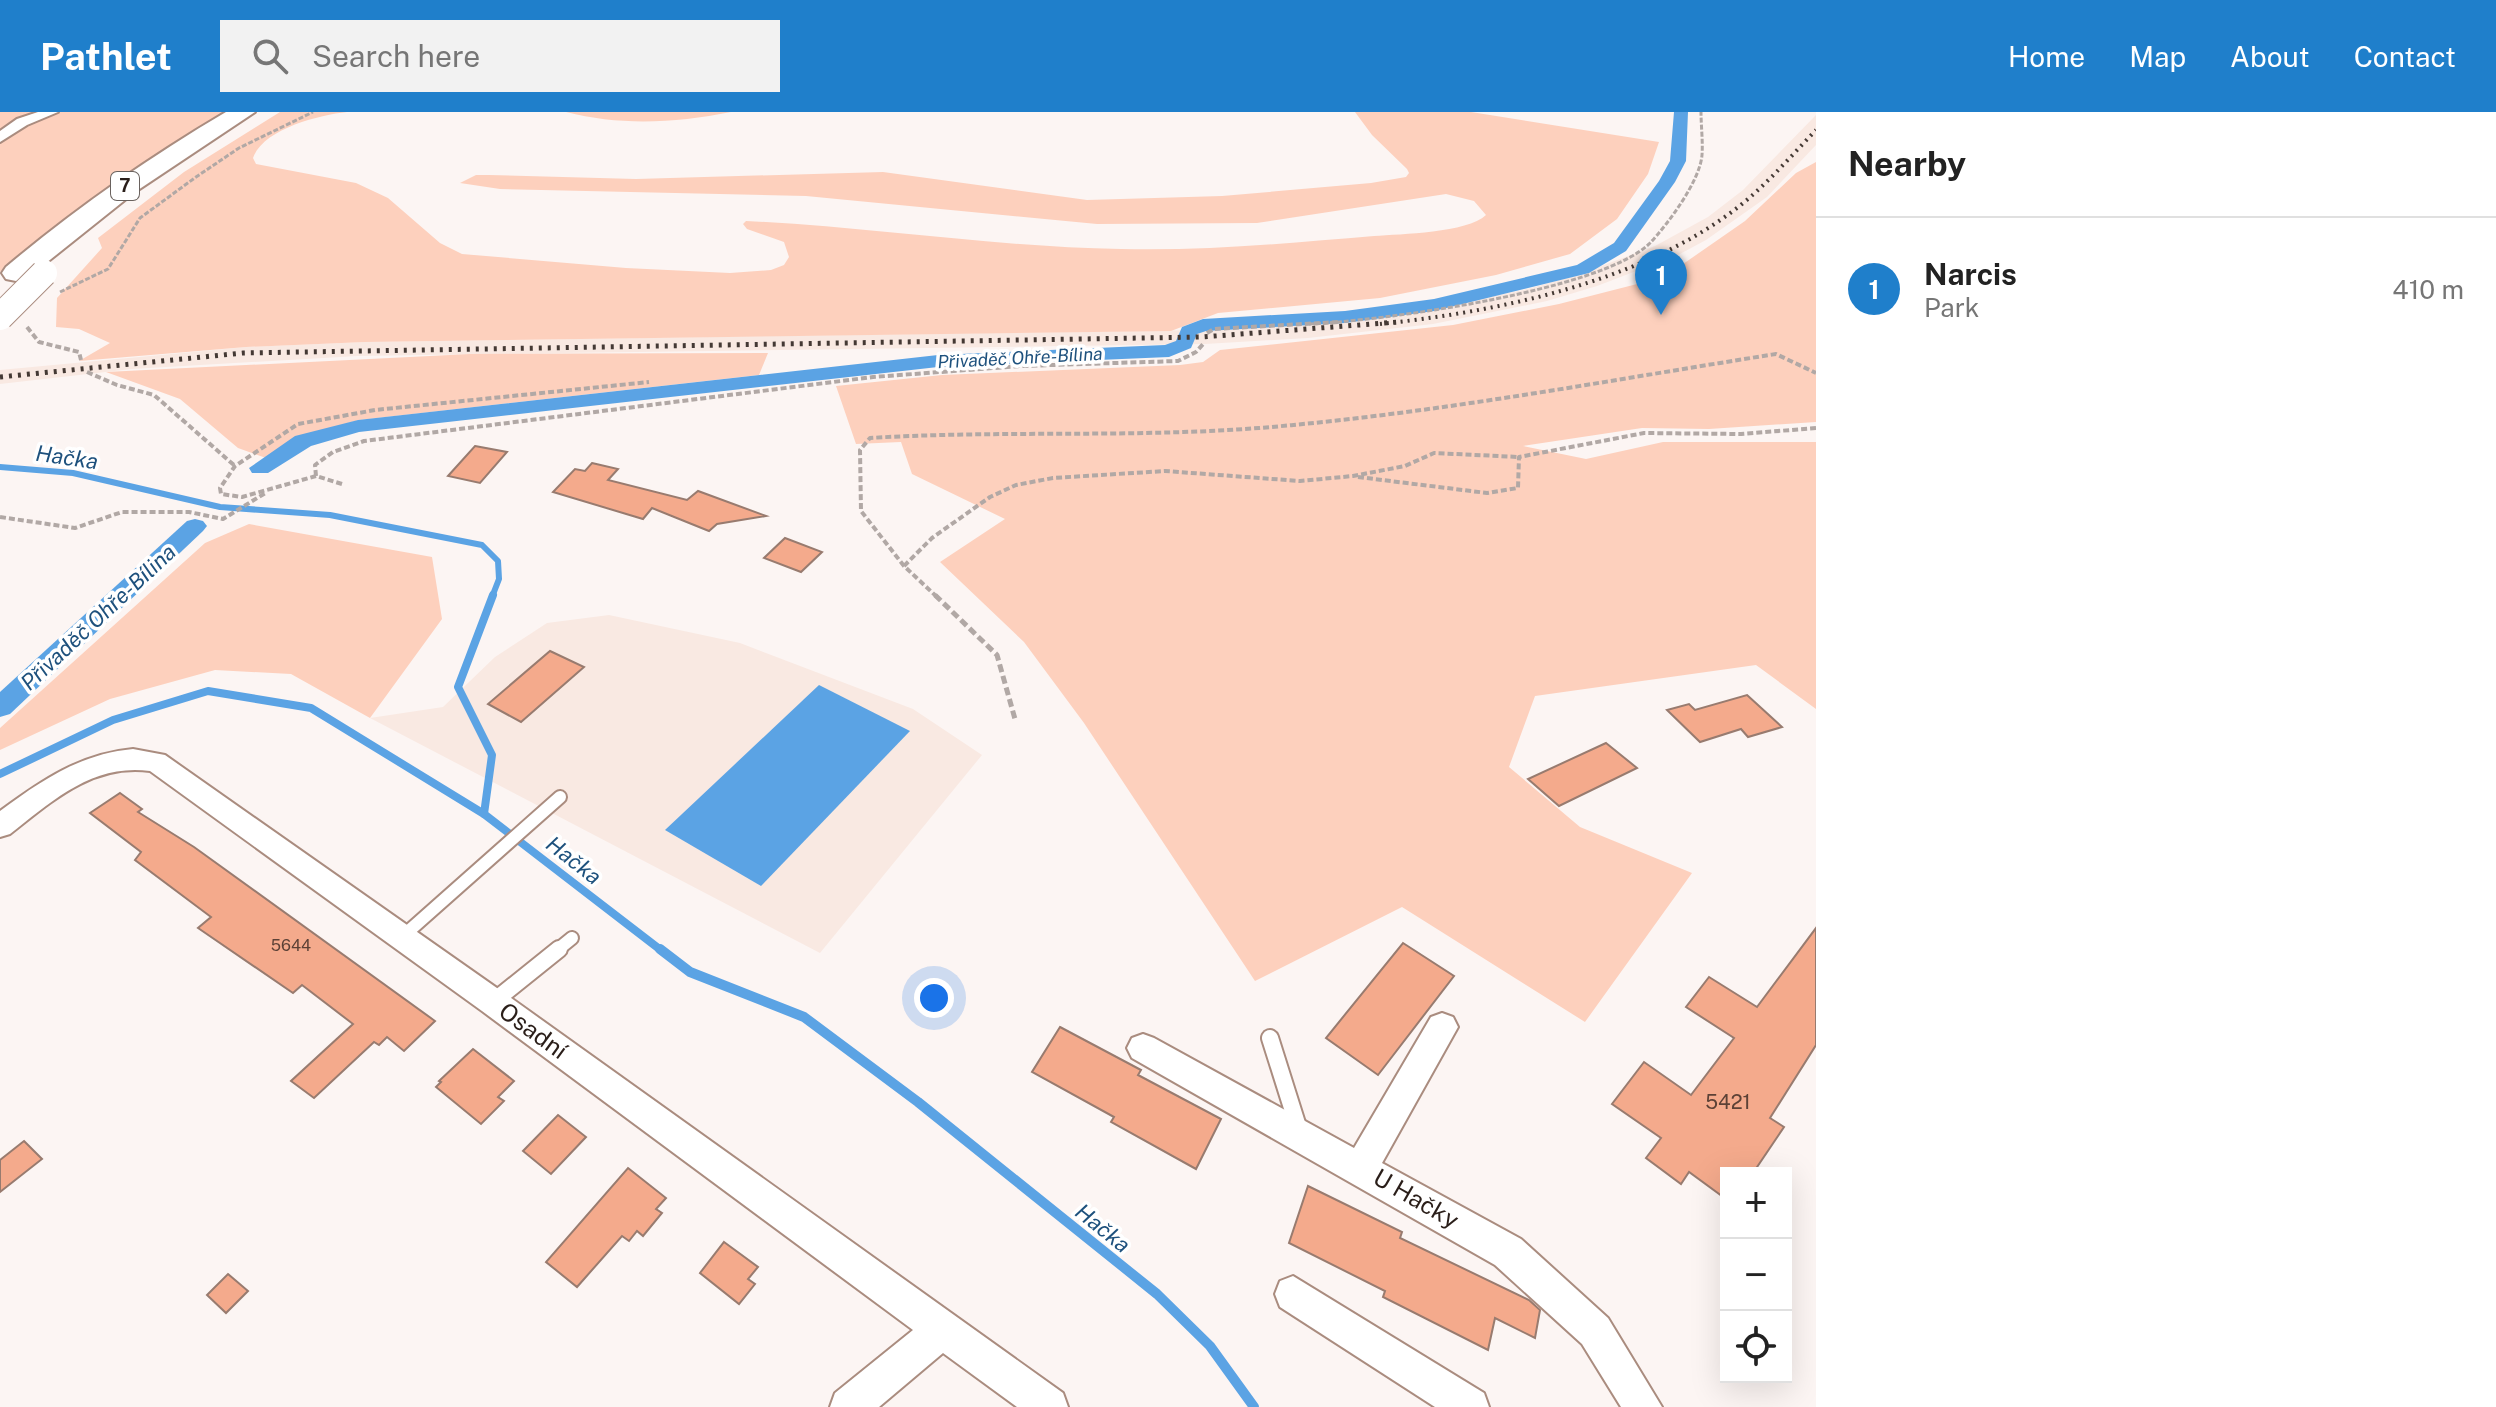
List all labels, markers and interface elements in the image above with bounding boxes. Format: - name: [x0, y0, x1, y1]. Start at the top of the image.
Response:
- search box: [220, 20, 780, 92]
- text: Pathlet: [40, 34, 172, 79]
- icon: search: [248, 34, 292, 78]
- text: Search here: [312, 38, 480, 74]
- text: Home: [2008, 40, 2085, 73]
- text: Map: [2129, 40, 2186, 73]
- text: About: [2230, 40, 2310, 73]
- text: Contact: [2354, 40, 2456, 73]
- text: Nearby: [1848, 144, 1966, 184]
- road number: 7: [111, 172, 139, 200]
- pin: 1: [1635, 249, 1687, 315]
- text: Narcis: [1924, 256, 2017, 292]
- text: 1: [1868, 274, 1880, 305]
- text: 410 m: [2392, 274, 2464, 305]
- text: Park: [1924, 292, 1979, 323]
- water label: Přivaděč Ohře-Bílina: [937, 343, 1103, 372]
- water label: Hačka: [34, 440, 100, 474]
- water label: Přivaděč Ohře-Bílina: [15, 539, 181, 695]
- water label: Hačka: [541, 830, 607, 890]
- house number: 5644: [271, 936, 311, 955]
- your location: [914, 978, 954, 1018]
- street label: Osadní: [494, 996, 574, 1065]
- house number: 5421: [1705, 1090, 1751, 1114]
- street label: U Hačky: [1369, 1163, 1464, 1234]
- map controls: [1720, 1167, 1792, 1383]
- button: +: [1720, 1167, 1792, 1239]
- water label: Hačka: [1070, 1198, 1136, 1258]
- button: −: [1720, 1239, 1792, 1311]
- button: locate: [1720, 1311, 1792, 1383]

